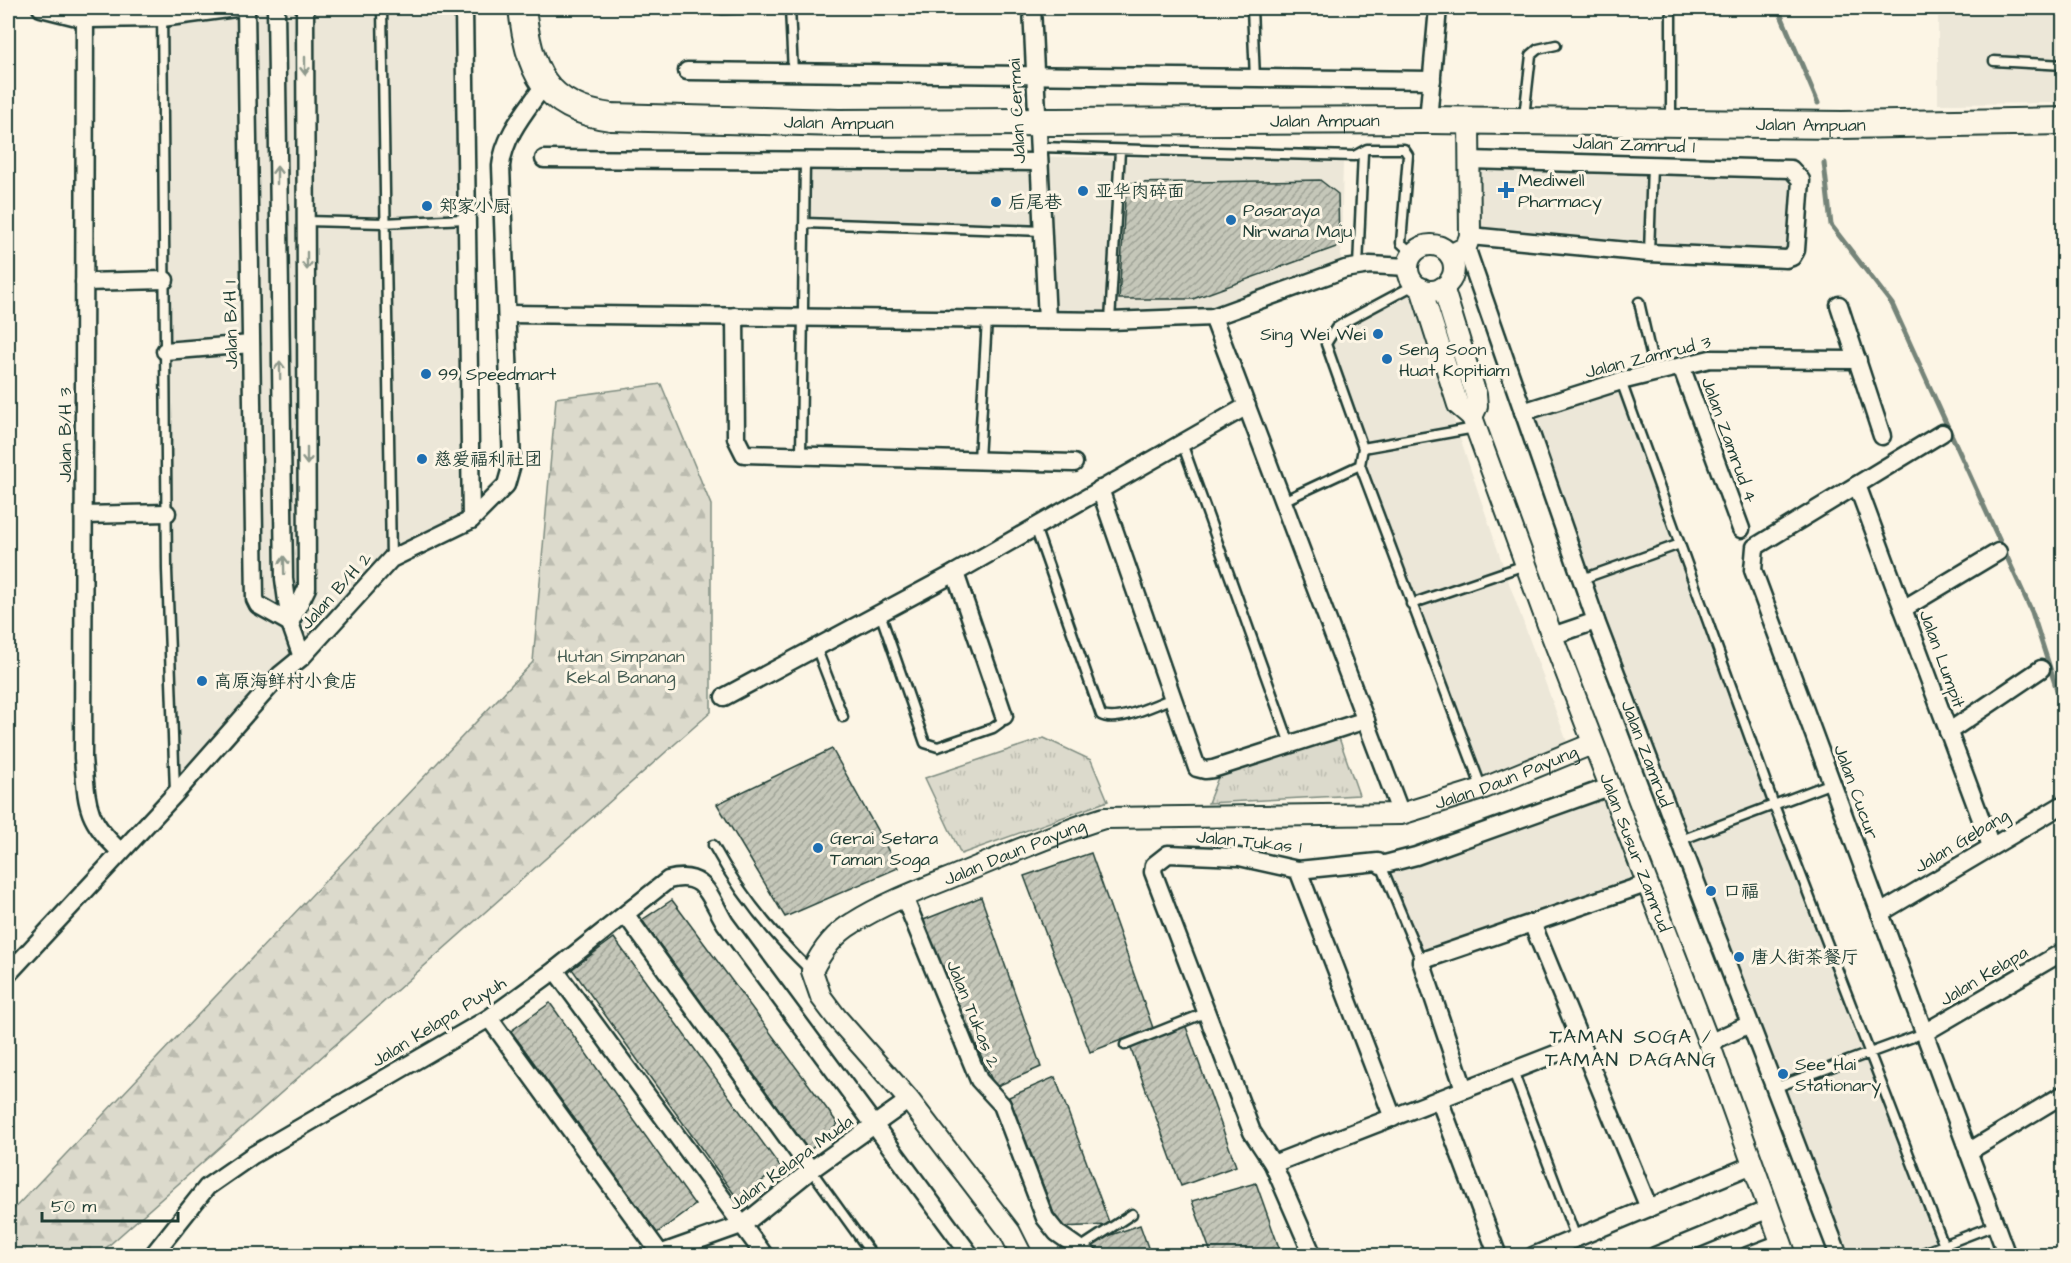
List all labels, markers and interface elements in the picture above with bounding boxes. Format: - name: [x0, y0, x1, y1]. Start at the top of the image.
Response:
- one-way arrow: [299, 55, 311, 75]
- street label: Jalan Cermai: [1002, 58, 1032, 164]
- street label: Jalan Ampuan: [1270, 108, 1380, 133]
- street label: Jalan Ampuan: [784, 109, 894, 136]
- street label: Jalan Ampuan: [1756, 111, 1866, 138]
- street label: Jalan Zamrud 1: [1573, 130, 1695, 160]
- one-way arrow: [271, 165, 283, 185]
- place label: Mediwell Pharmacy: [1518, 168, 1602, 215]
- place label: 亚华肉碎面: [1095, 179, 1185, 204]
- marker: Mediwell Pharmacy: [1499, 183, 1513, 197]
- marker: 亚华肉碎面: [1076, 184, 1090, 198]
- place label: 后尾巷: [1008, 190, 1062, 215]
- place label: 郑家小厨: [439, 194, 511, 219]
- marker: 后尾巷: [989, 195, 1003, 209]
- place label: Pasaraya Nirwana Maju: [1243, 198, 1352, 244]
- marker: 郑家小厨: [420, 199, 434, 213]
- marker: Pasaraya Nirwana Maju: [1224, 213, 1238, 227]
- one-way arrow: [301, 250, 313, 270]
- street label: Jalan B/H 1: [218, 281, 244, 369]
- place label: Sing Wei Wei: [1260, 322, 1366, 348]
- marker: Sing Wei Wei: [1371, 327, 1385, 341]
- street label: Jalan Zamrud 3: [1582, 329, 1714, 385]
- place label: Seng Soon Huat Kopitiam: [1399, 337, 1510, 383]
- marker: Seng Soon Huat Kopitiam: [1380, 352, 1394, 366]
- one-way arrow: [274, 360, 286, 380]
- place label: 99 Speedmart: [438, 362, 557, 387]
- marker: 99 Speedmart: [419, 367, 433, 381]
- street label: Jalan Zamrud 4: [1695, 374, 1763, 506]
- street label: Jalan B/H 3: [53, 387, 78, 483]
- one-way arrow: [301, 445, 313, 465]
- place label: 慈爱福利社团: [434, 447, 542, 472]
- marker: 慈爱福利社团: [415, 452, 429, 466]
- street label: Jalan B/H 2: [294, 546, 378, 635]
- one-way arrow: [278, 555, 289, 575]
- street label: Jalan Lumpit: [1913, 607, 1972, 712]
- park label: Hutan Simpanan Kekal Banang: [557, 644, 685, 691]
- place label: 高原海鲜村小食店: [214, 669, 358, 694]
- marker: 高原海鲜村小食店: [195, 674, 209, 688]
- street label: Jalan Zamrud: [1615, 697, 1679, 811]
- street label: Jalan Daun Payung: [1432, 739, 1582, 815]
- street label: Jalan Cucur: [1827, 741, 1885, 843]
- street label: Jalan Susur Zamrud: [1593, 769, 1677, 935]
- street label: Jalan Gebang: [1910, 803, 2015, 880]
- street label: Jalan Daun Payung: [940, 812, 1089, 892]
- street label: Jalan Tukas 1: [1195, 824, 1303, 860]
- place label: Gerai Setara Taman Soga: [830, 826, 938, 873]
- marker: Gerai Setara Taman Soga: [811, 841, 825, 855]
- place label: 口福: [1723, 879, 1759, 904]
- marker: 口福: [1704, 884, 1718, 898]
- street label: Jalan Kelapa: [1935, 940, 2033, 1012]
- place label: 唐人街茶餐厅: [1751, 945, 1859, 970]
- marker: 唐人街茶餐厅: [1732, 950, 1746, 964]
- street label: Jalan Tukas 2: [940, 956, 1006, 1072]
- street label: Jalan Kelapa Puyuh: [367, 970, 512, 1074]
- district label: TAMAN SOGA / TAMAN DAGANG: [1545, 1023, 1717, 1074]
- place label: See Hai Stationary: [1795, 1052, 1881, 1099]
- marker: See Hai Stationary: [1776, 1067, 1790, 1081]
- street label: Jalan Kelapa Muda: [724, 1109, 858, 1217]
- scale bar: [42, 1185, 178, 1223]
- text: 50 m: [51, 1194, 96, 1219]

